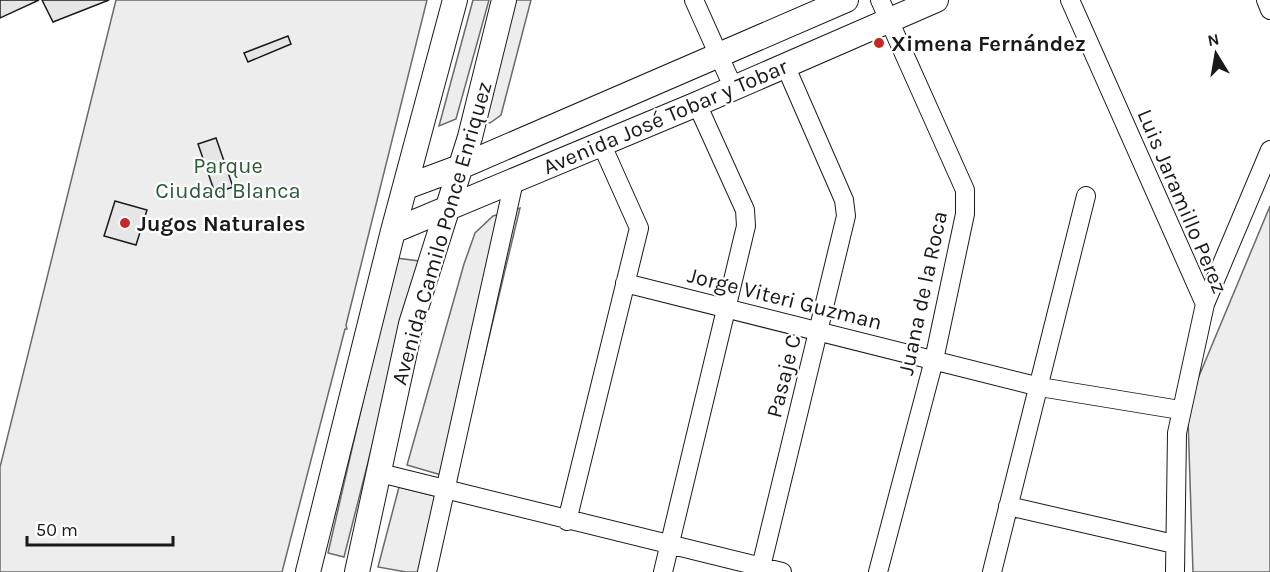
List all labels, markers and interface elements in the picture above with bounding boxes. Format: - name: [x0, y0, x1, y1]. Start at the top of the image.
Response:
- north arrow: [1186, 24, 1246, 84]
- text: N: [1206, 29, 1221, 50]
- place label: Ximena Fernández: [891, 31, 1086, 57]
- marker: Ximena Fernández: [872, 36, 886, 50]
- street label: Avenida José Tobar y Tobar: [539, 54, 792, 180]
- street label: Avenida Camilo Ponce Enriquez: [386, 79, 498, 388]
- street label: Luis Jaramillo Perez: [1131, 105, 1233, 298]
- park label: Parque Ciudad Blanca: [155, 153, 301, 204]
- street label: Juana de la Roca: [893, 209, 953, 378]
- place label: Jugos Naturales: [137, 211, 306, 237]
- marker: Jugos Naturales: [118, 216, 132, 230]
- street label: Jorge Viteri Guzman: [685, 262, 885, 336]
- street label: Pasaje C: [761, 332, 807, 421]
- scale bar: [27, 509, 172, 547]
- text: 50 m: [36, 519, 78, 541]

